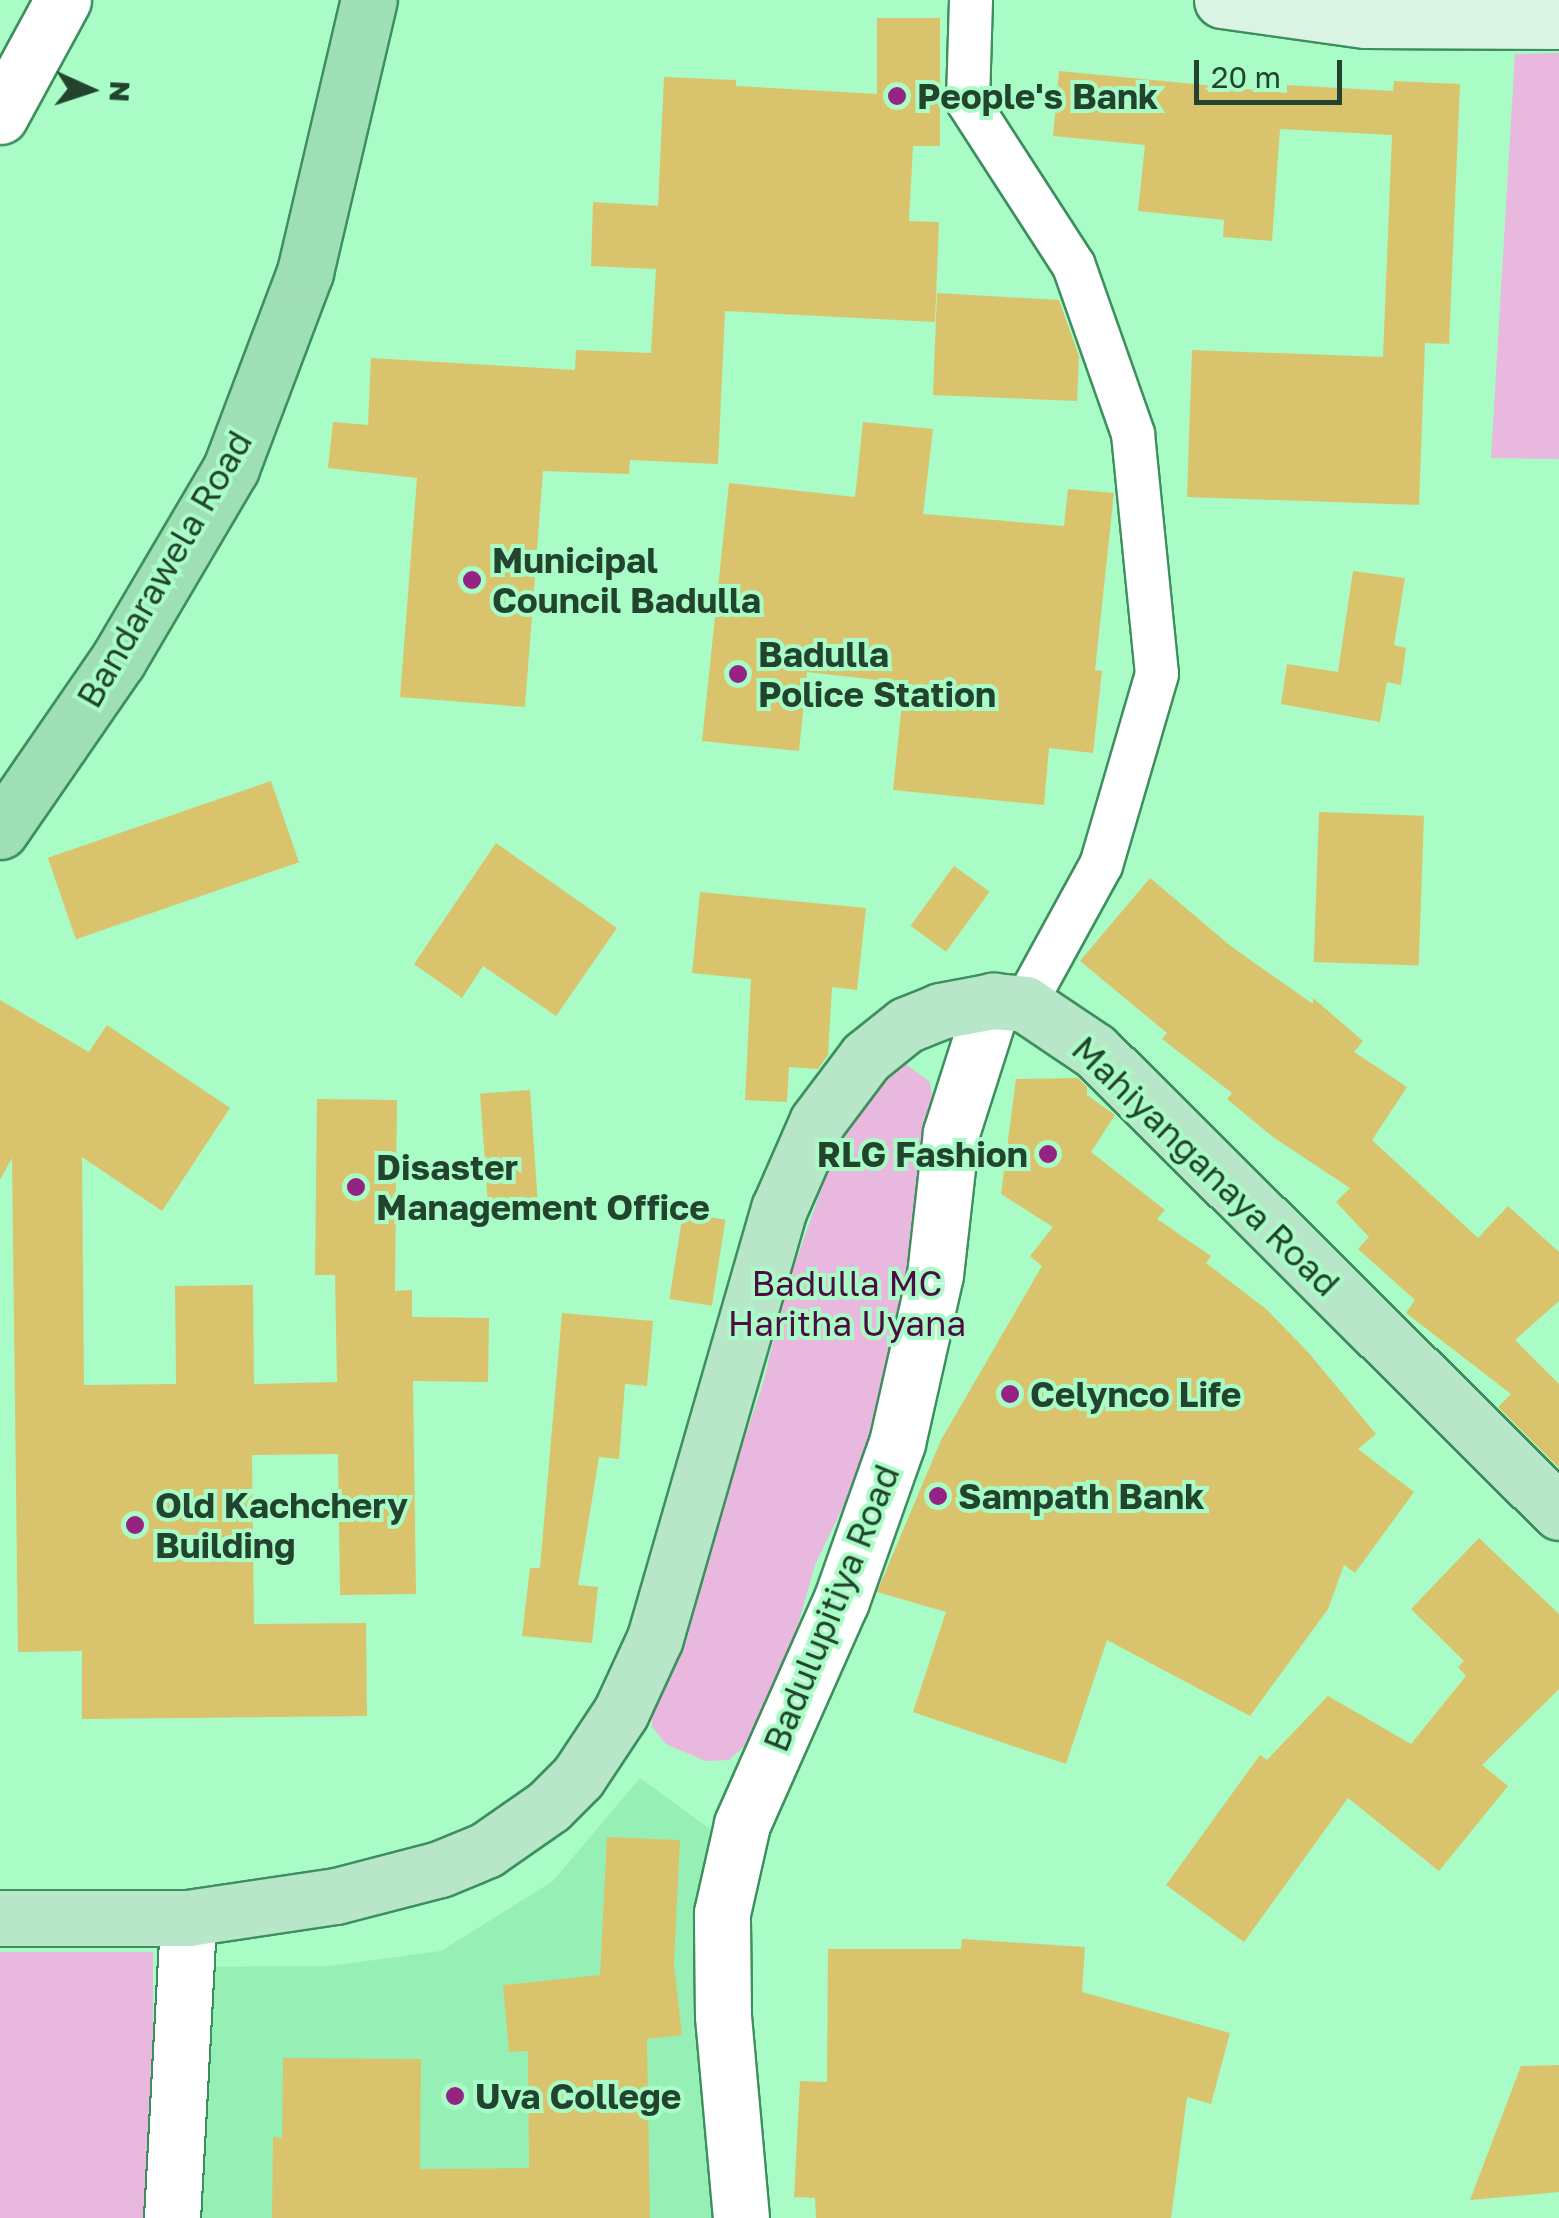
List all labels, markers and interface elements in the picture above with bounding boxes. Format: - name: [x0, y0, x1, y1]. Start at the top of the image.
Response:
- north arrow: [40, 40, 140, 140]
- scale bar: [1199, 40, 1346, 102]
- text: 20 m: [1211, 59, 1281, 95]
- place label: People's Bank: [917, 75, 1158, 117]
- text: N: [103, 80, 137, 103]
- marker: People's Bank: [886, 85, 908, 107]
- street label: Bandarawela Road: [68, 423, 260, 715]
- place label: Municipal Council Badulla: [492, 539, 761, 621]
- marker: Municipal Council Badulla: [461, 569, 483, 591]
- place label: Badulla Police Station: [758, 633, 996, 715]
- marker: Badulla Police Station: [727, 663, 749, 685]
- street label: Mahiyanganaya Road: [1064, 1027, 1348, 1305]
- place label: RLG Fashion: [817, 1133, 1028, 1175]
- marker: RLG Fashion: [1037, 1143, 1059, 1165]
- place label: Disaster Management Office: [376, 1146, 710, 1228]
- marker: Disaster Management Office: [345, 1176, 367, 1198]
- park label: Badulla MC Haritha Uyana: [728, 1262, 966, 1344]
- place label: Celynco Life: [1030, 1373, 1241, 1415]
- marker: Celynco Life: [999, 1383, 1021, 1405]
- street label: Badulupitiya Road: [754, 1459, 908, 1757]
- place label: Sampath Bank: [958, 1475, 1205, 1517]
- place label: Old Kachchery Building: [155, 1484, 408, 1566]
- marker: Sampath Bank: [927, 1485, 949, 1507]
- marker: Old Kachchery Building: [124, 1514, 146, 1536]
- place label: Uva College: [475, 2075, 681, 2117]
- marker: Uva College: [444, 2085, 466, 2107]

